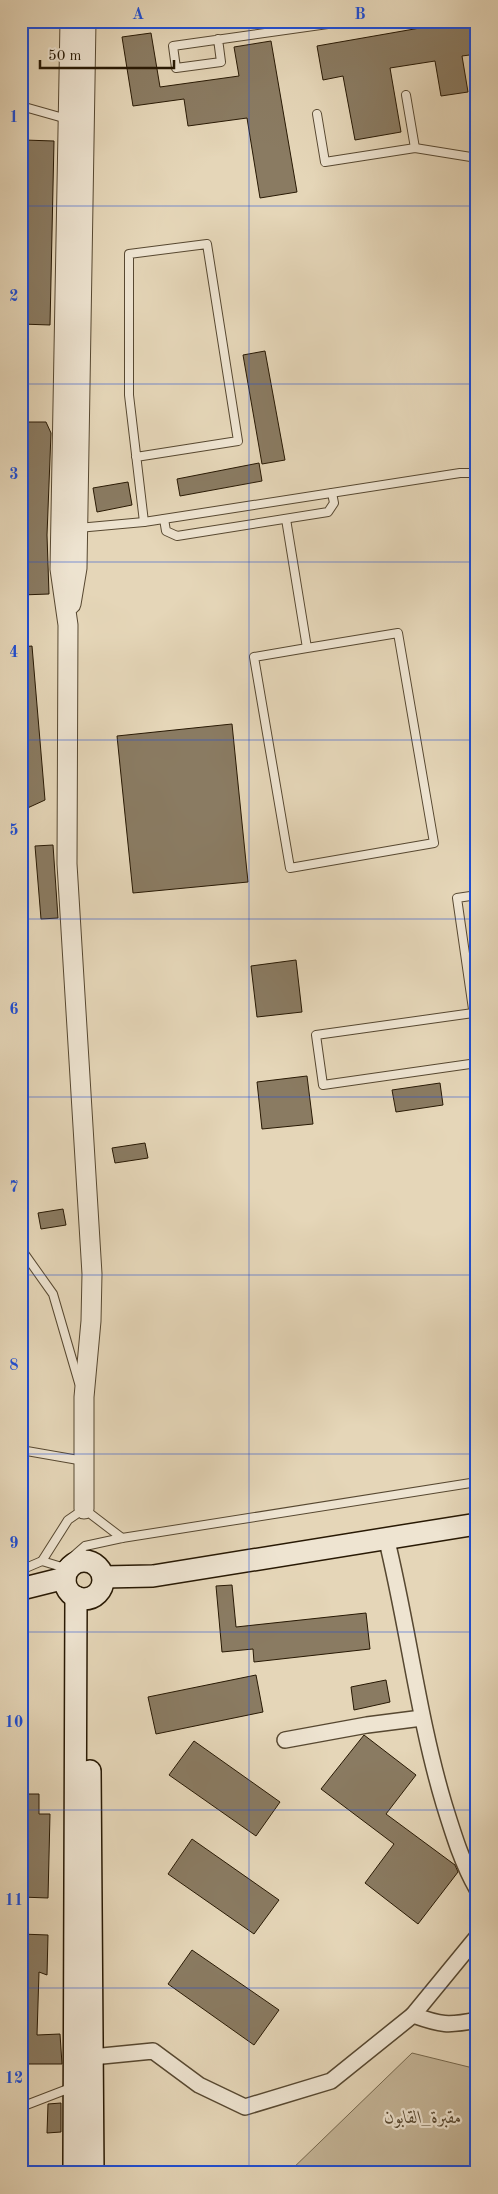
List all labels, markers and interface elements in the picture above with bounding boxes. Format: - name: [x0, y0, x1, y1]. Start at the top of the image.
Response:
- text: A: [132, 7, 144, 23]
- text: B: [354, 7, 366, 23]
- scale bar: [40, 38, 174, 70]
- text: 50 m: [48, 49, 82, 64]
- text: 1: [9, 110, 19, 126]
- text: 2: [9, 289, 19, 305]
- text: 3: [9, 467, 19, 483]
- text: 4: [9, 645, 19, 661]
- text: 5: [9, 823, 19, 839]
- text: 6: [9, 1002, 19, 1018]
- text: 7: [9, 1180, 19, 1196]
- text: 8: [9, 1358, 19, 1374]
- text: 9: [9, 1536, 19, 1552]
- text: 10: [5, 1715, 23, 1731]
- text: 11: [5, 1893, 23, 1909]
- text: 12: [5, 2071, 23, 2087]
- park label: مقبرة_القابون: [384, 2109, 462, 2128]

